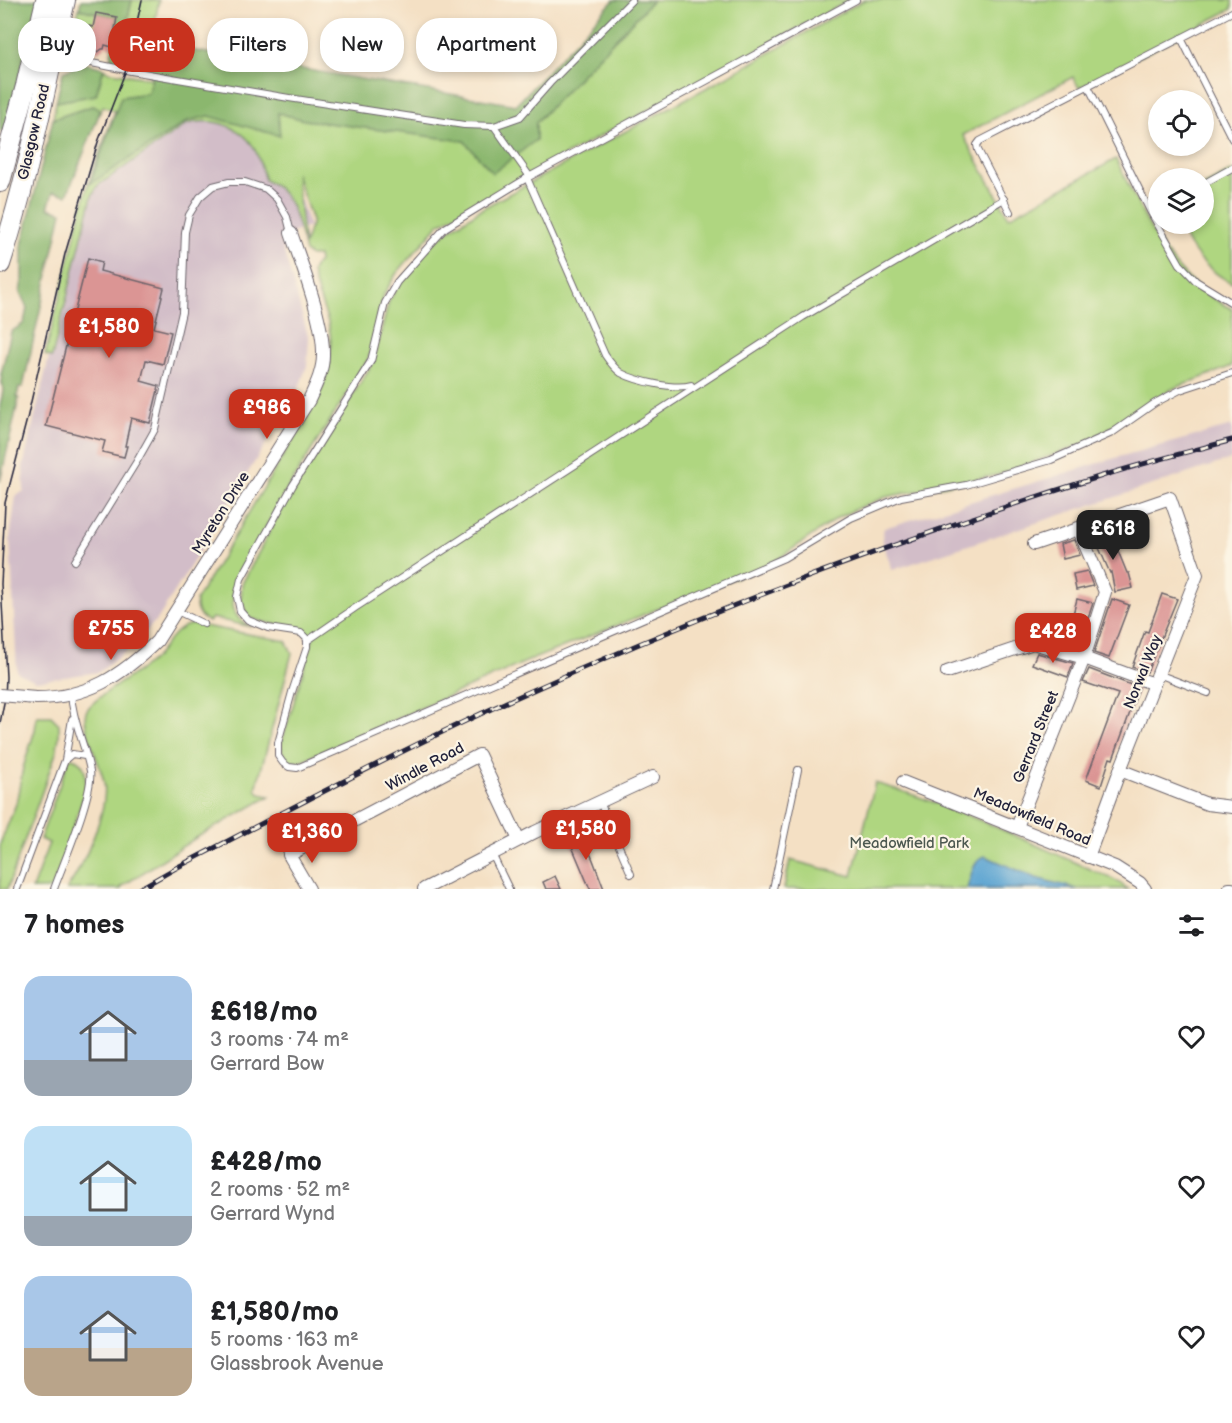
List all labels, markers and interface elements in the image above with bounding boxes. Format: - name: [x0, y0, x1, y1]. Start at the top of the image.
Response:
- chip: Buy: [18, 18, 96, 72]
- chip: Rent: [108, 18, 195, 72]
- chip: Filters: [207, 18, 308, 72]
- chip: New: [320, 18, 404, 72]
- chip: Apartment: [416, 18, 557, 72]
- street label: Glasgow Road: [14, 82, 54, 182]
- map controls: [1148, 90, 1214, 234]
- button: locate: [1148, 90, 1214, 156]
- button: layers: [1148, 168, 1214, 234]
- pin: £1,580: [60, 308, 158, 359]
- text: £1,580: [78, 315, 140, 339]
- pin: £986: [231, 389, 303, 440]
- text: £986: [243, 396, 291, 420]
- street label: Myreton Drive: [188, 468, 254, 558]
- pin: £618: [1077, 510, 1149, 561]
- text: £618: [1091, 517, 1136, 541]
- pin: £755: [75, 610, 147, 661]
- pin: £428: [1017, 613, 1089, 664]
- text: £755: [88, 617, 134, 641]
- text: £428: [1029, 620, 1077, 644]
- street label: Norwal Way: [1119, 632, 1167, 712]
- street label: Gerrard Street: [1009, 688, 1063, 786]
- street label: Windle Road: [383, 738, 467, 796]
- street label: Meadowfield Road: [970, 784, 1094, 850]
- pin: £1,580: [537, 810, 635, 861]
- pin: £1,360: [263, 813, 361, 864]
- text: £1,580: [555, 817, 617, 841]
- text: £1,360: [281, 820, 343, 844]
- park label: Meadowfield Park: [849, 834, 969, 853]
- icon: filters: [1175, 909, 1208, 942]
- text: 7 homes: [24, 910, 124, 941]
- text: £618/mo: [210, 997, 318, 1028]
- icon: home: [72, 1000, 144, 1072]
- icon: heart: [1175, 1020, 1208, 1053]
- text: 3 rooms · 74 m²: [210, 1028, 349, 1052]
- text: Gerrard Bow: [210, 1052, 324, 1076]
- text: £428/mo: [210, 1147, 322, 1178]
- icon: home: [72, 1150, 144, 1222]
- icon: heart: [1175, 1170, 1208, 1203]
- text: 2 rooms · 52 m²: [210, 1178, 350, 1202]
- text: Gerrard Wynd: [210, 1202, 335, 1226]
- text: £1,580/mo: [210, 1297, 339, 1328]
- icon: home: [72, 1300, 144, 1372]
- icon: heart: [1175, 1320, 1208, 1353]
- text: 5 rooms · 163 m²: [210, 1328, 359, 1352]
- text: Glassbrook Avenue: [210, 1352, 384, 1376]

